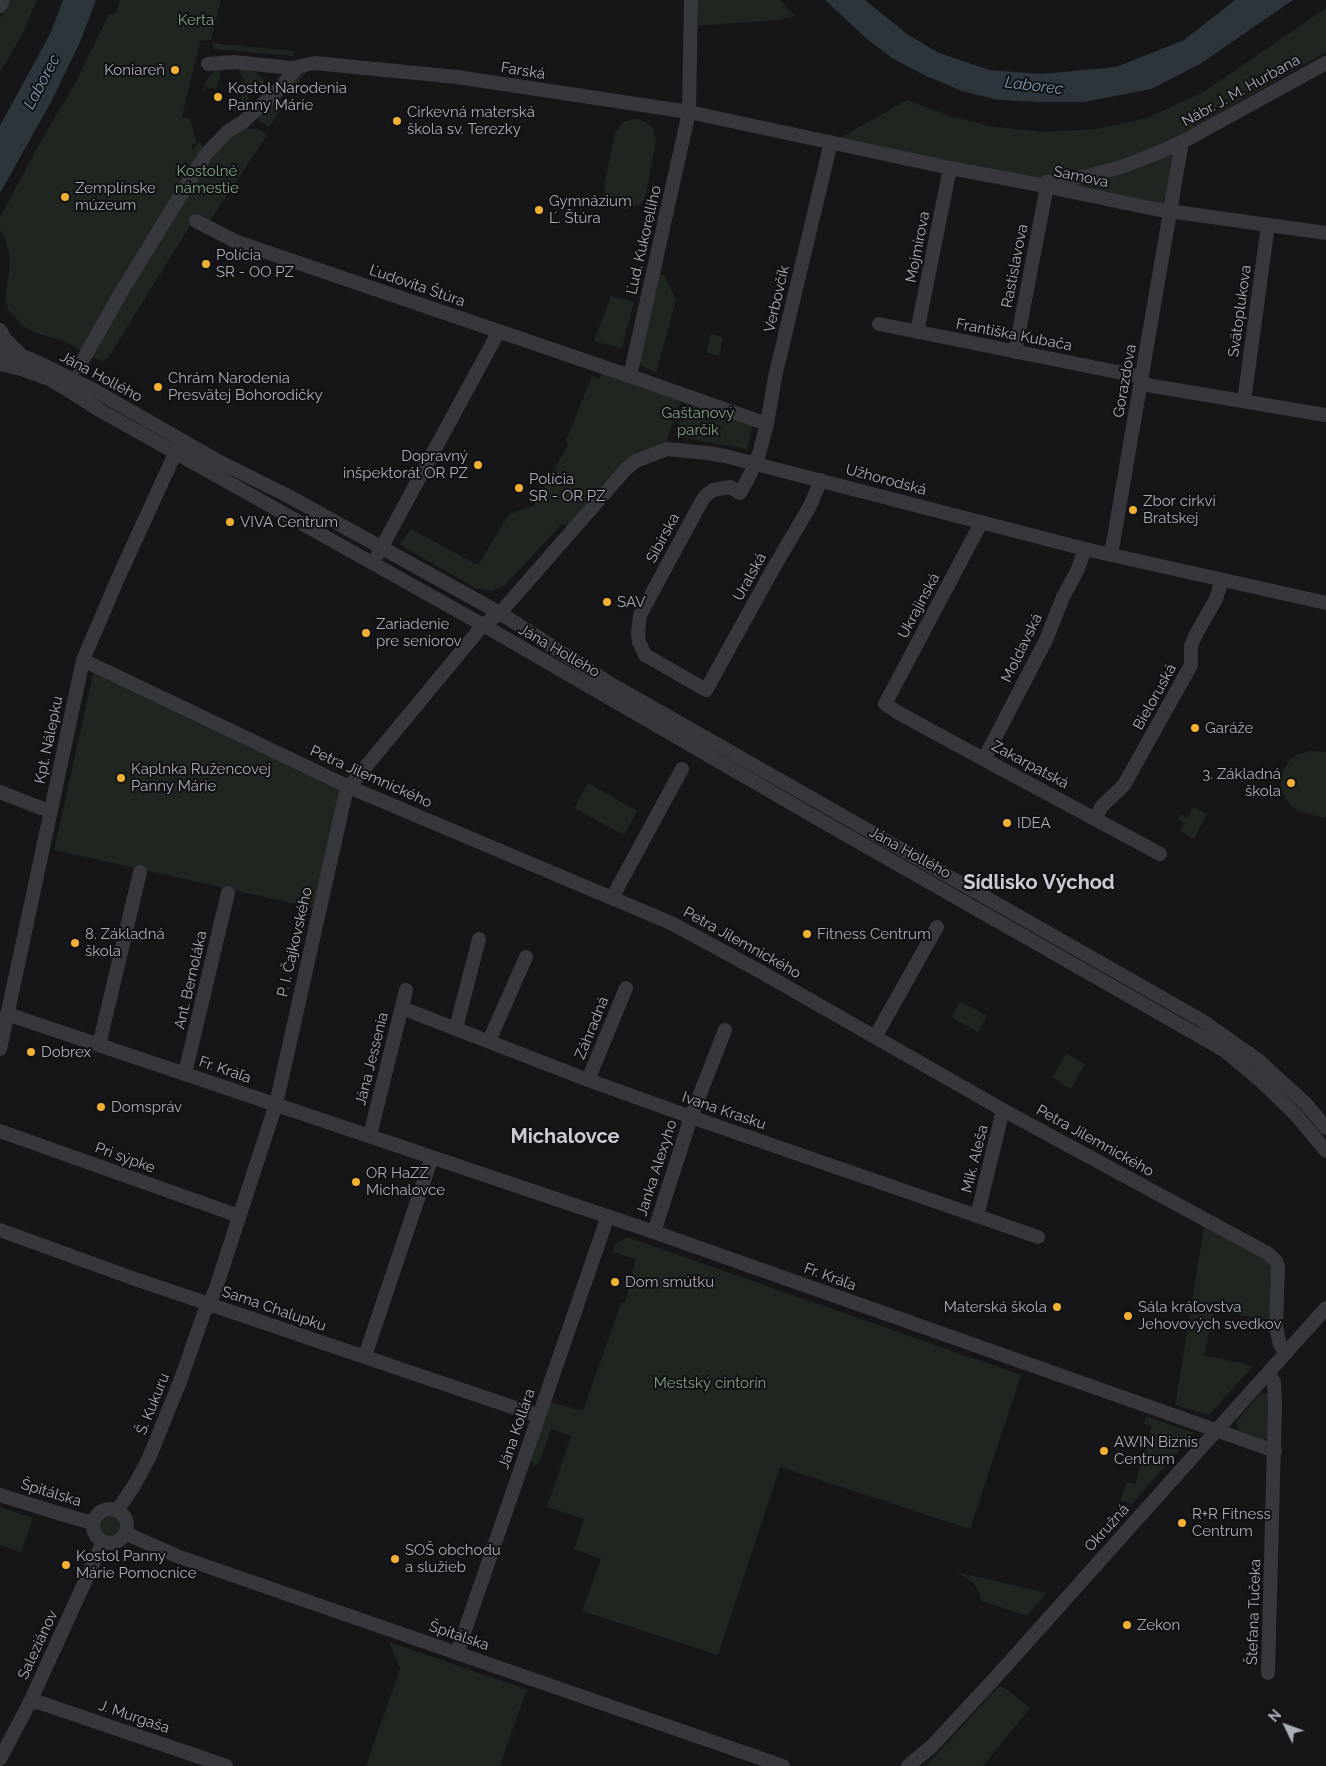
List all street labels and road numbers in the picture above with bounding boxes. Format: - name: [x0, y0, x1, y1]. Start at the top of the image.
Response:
- street label: Nábr. J. M. Hurbana: [1179, 51, 1303, 131]
- street label: Farská: [500, 59, 546, 83]
- street label: Samova: [1052, 162, 1110, 192]
- street label: Ľud. Kukorelliho: [623, 184, 665, 296]
- street label: Mojmírova: [902, 210, 934, 284]
- street label: Rastislavova: [998, 223, 1032, 309]
- street label: Ľudovíta Štúra: [367, 261, 467, 311]
- street label: Verbovčík: [761, 264, 793, 334]
- street label: Svätoplukova: [1225, 264, 1255, 358]
- street label: Františka Kubača: [954, 315, 1074, 355]
- street label: Gorazdova: [1110, 343, 1140, 419]
- street label: Jána Hollého: [57, 348, 145, 406]
- street label: Užhorodská: [844, 461, 928, 499]
- street label: Sibírska: [642, 510, 684, 566]
- street label: Uralská: [730, 550, 770, 604]
- street label: Ukrajinská: [894, 570, 944, 642]
- street label: Moldavská: [998, 611, 1046, 685]
- street label: Jána Hollého: [515, 621, 603, 681]
- street label: Bieloruská: [1130, 661, 1180, 733]
- street label: Kpt. Nálepku: [31, 695, 67, 785]
- street label: Zakarpatská: [988, 737, 1072, 793]
- street label: Petra Jilemnického: [307, 742, 435, 812]
- street label: Jána Hollého: [866, 823, 954, 883]
- street label: P. I. Čajkovského: [274, 885, 316, 999]
- street label: Petra Jilemnického: [680, 903, 804, 983]
- street label: Ant. Bernoláka: [171, 929, 211, 1031]
- street label: Záhradná: [571, 994, 613, 1062]
- street label: Jána Jessenia: [352, 1011, 392, 1107]
- street label: Fr. Kráľa: [197, 1053, 253, 1087]
- street label: Ivana Krasku: [680, 1088, 768, 1134]
- street label: Petra Jilemnického: [1033, 1101, 1157, 1181]
- street label: Janka Alexyho: [633, 1118, 681, 1218]
- street label: Mik. Aleša: [958, 1123, 992, 1195]
- street label: Pri sýpke: [93, 1139, 157, 1177]
- street label: Fr. Kráľa: [802, 1259, 858, 1295]
- street label: Sama Chalupku: [219, 1283, 329, 1335]
- street label: Š. Kukuru: [132, 1370, 174, 1438]
- street label: Jána Kollára: [495, 1386, 539, 1472]
- street label: Špitálska: [19, 1475, 83, 1511]
- street label: Okružná: [1081, 1501, 1133, 1555]
- street label: Štefana Tučeka: [1243, 1559, 1265, 1665]
- street label: Saleziánov: [14, 1608, 62, 1682]
- street label: Špitálska: [427, 1617, 491, 1655]
- street label: J. Murgaša: [96, 1696, 172, 1738]

